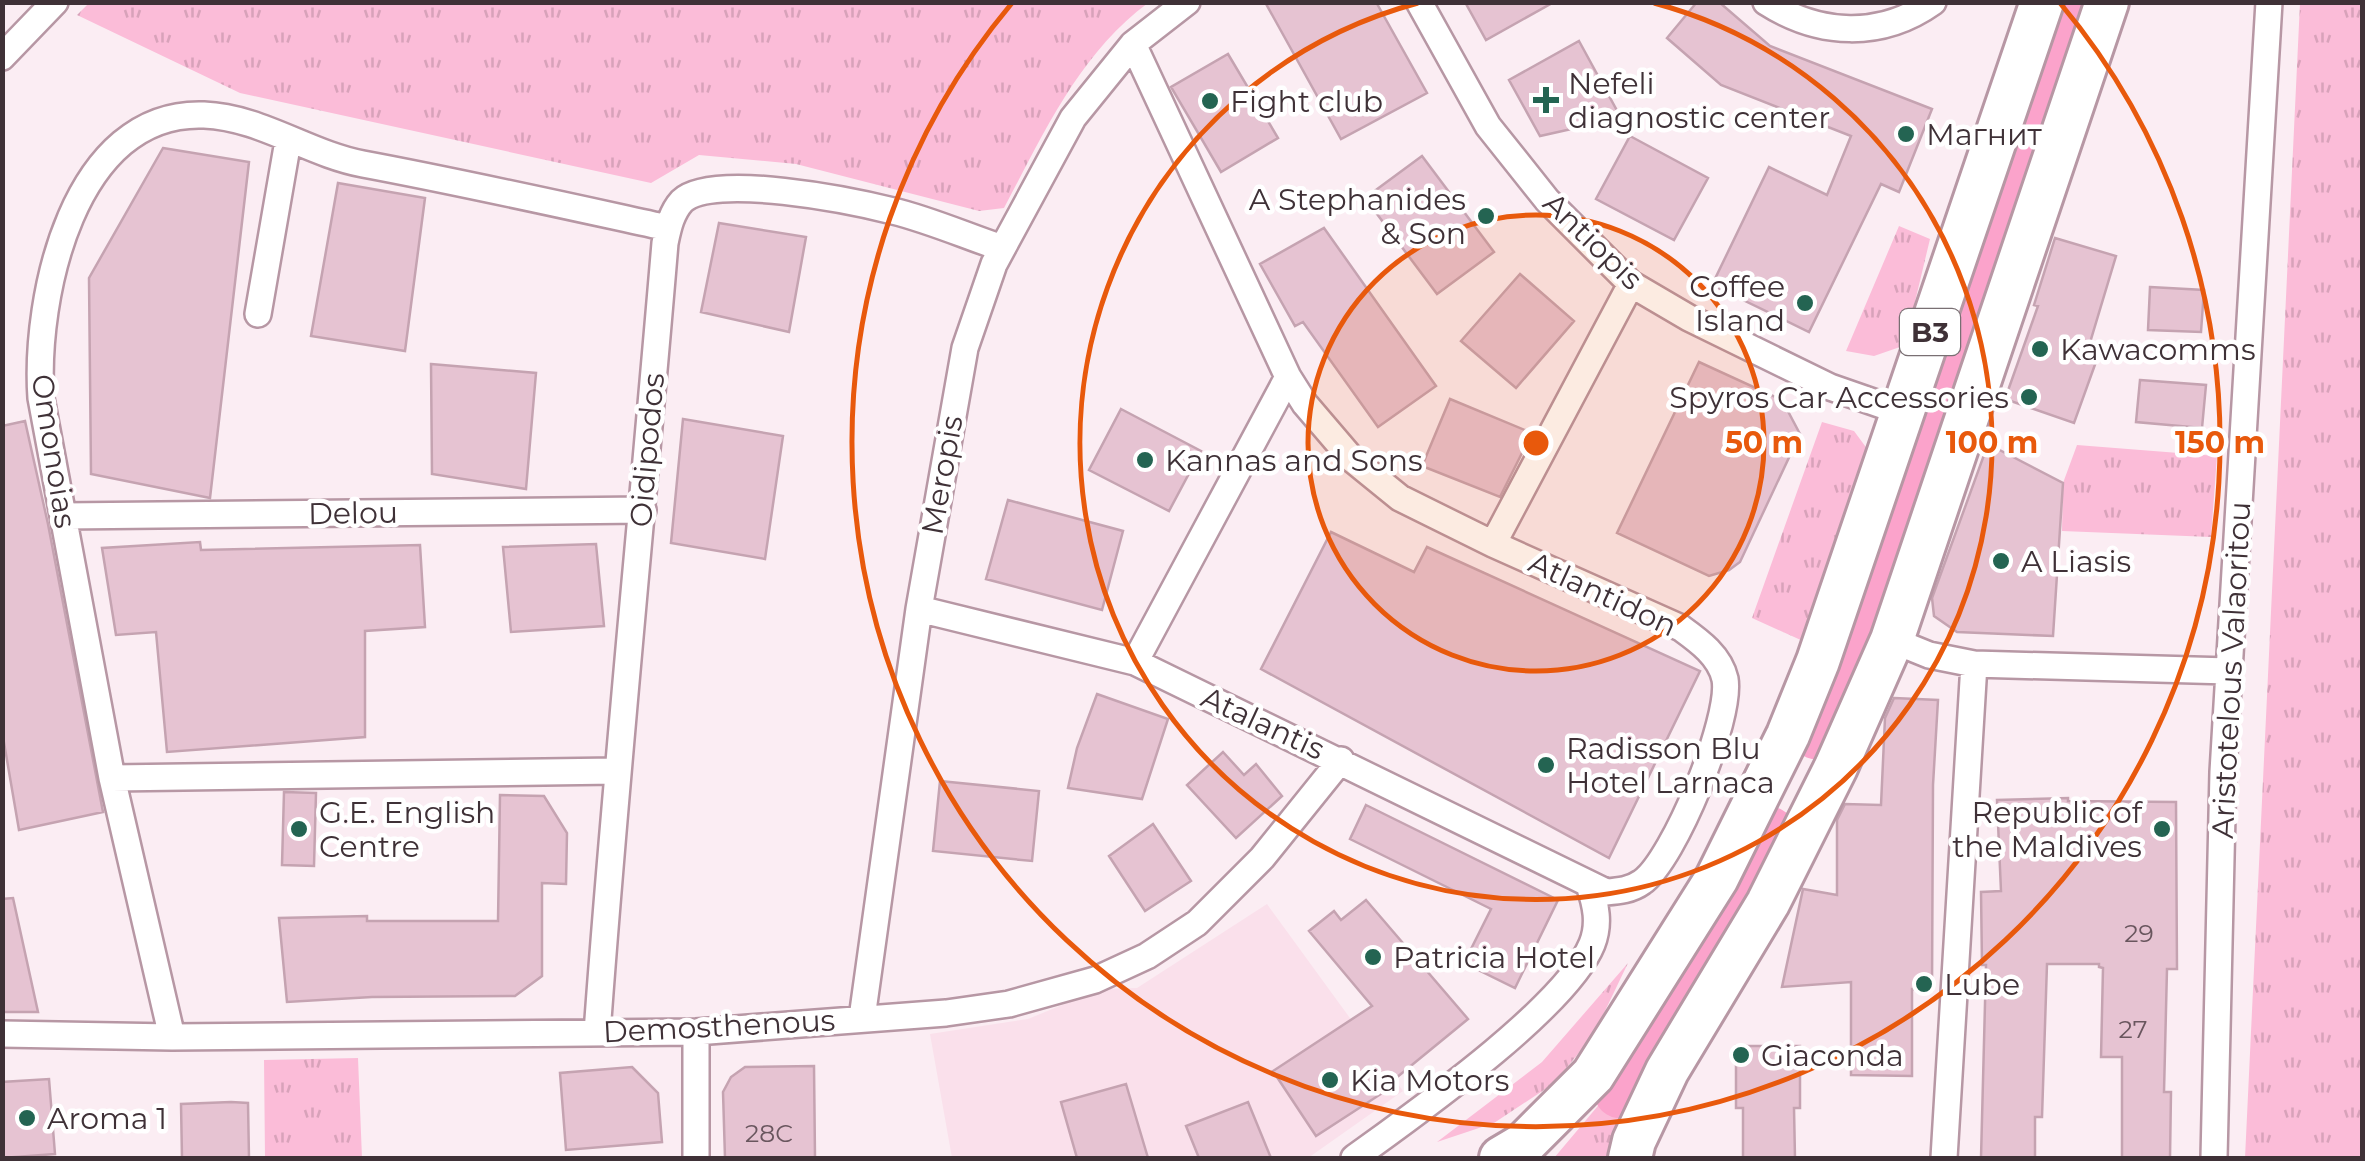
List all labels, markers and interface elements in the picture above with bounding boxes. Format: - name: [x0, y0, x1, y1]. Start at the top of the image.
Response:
- place label: Nefeli diagnostic center: [1568, 65, 1830, 136]
- place label: Fight club: [1230, 83, 1383, 120]
- marker: Nefeli diagnostic center: [1533, 87, 1559, 113]
- marker: Fight club: [1199, 90, 1221, 112]
- place label: Магнит: [1926, 116, 2043, 153]
- marker: Магнит: [1895, 123, 1917, 145]
- place label: A Stephanides & Son: [1249, 181, 1466, 252]
- street label: Antiopis: [1536, 185, 1650, 297]
- marker: A Stephanides & Son: [1475, 205, 1497, 227]
- place label: Coffee Island: [1689, 268, 1785, 339]
- marker: Coffee Island: [1794, 292, 1816, 314]
- road number: B3: [1900, 309, 1960, 355]
- place label: Kawacomms: [2060, 331, 2256, 368]
- marker: Kawacomms: [2029, 338, 2051, 360]
- street label: Omonoias: [24, 371, 84, 531]
- street label: Oidipodos: [622, 371, 672, 529]
- place label: Spyros Car Accessories: [1669, 379, 2009, 416]
- marker: Spyros Car Accessories: [2018, 386, 2040, 408]
- street label: Meropis: [913, 413, 971, 537]
- text: 50 m: [1725, 424, 1803, 461]
- text: 100 m: [1946, 424, 2038, 461]
- text: 150 m: [2175, 424, 2265, 461]
- centre of rings: [1518, 425, 1554, 461]
- place label: Kannas and Sons: [1165, 442, 1423, 479]
- marker: Kannas and Sons: [1134, 449, 1156, 471]
- street label: Delou: [308, 494, 398, 532]
- street label: Aristotelous Valaoritou: [2204, 501, 2258, 839]
- place label: A Liasis: [2021, 543, 2131, 580]
- street label: Atlantidon: [1523, 544, 1683, 644]
- marker: A Liasis: [1990, 550, 2012, 572]
- street label: Atalantis: [1196, 678, 1330, 768]
- place label: Radisson Blu Hotel Larnaca: [1566, 730, 1775, 801]
- marker: Radisson Blu Hotel Larnaca: [1535, 754, 1557, 776]
- place label: G.E. English Centre: [319, 794, 495, 865]
- place label: Republic of the Maldives: [1952, 794, 2144, 865]
- marker: G.E. English Centre: [288, 818, 310, 840]
- marker: Republic of the Maldives: [2151, 818, 2173, 840]
- house number: 29: [2124, 918, 2154, 948]
- place label: Patricia Hotel: [1393, 939, 1595, 976]
- marker: Patricia Hotel: [1362, 946, 1384, 968]
- place label: Lube: [1944, 966, 2020, 1003]
- marker: Lube: [1913, 973, 1935, 995]
- street label: Demosthenous: [602, 1001, 836, 1051]
- house number: 27: [2119, 1014, 2147, 1044]
- place label: Giaconda: [1761, 1037, 1904, 1074]
- marker: Giaconda: [1730, 1044, 1752, 1066]
- place label: Kia Motors: [1350, 1062, 1509, 1099]
- marker: Kia Motors: [1319, 1069, 1341, 1091]
- place label: Aroma 1: [47, 1100, 167, 1137]
- marker: Aroma 1: [16, 1107, 38, 1129]
- house number: 28C: [745, 1118, 793, 1148]

